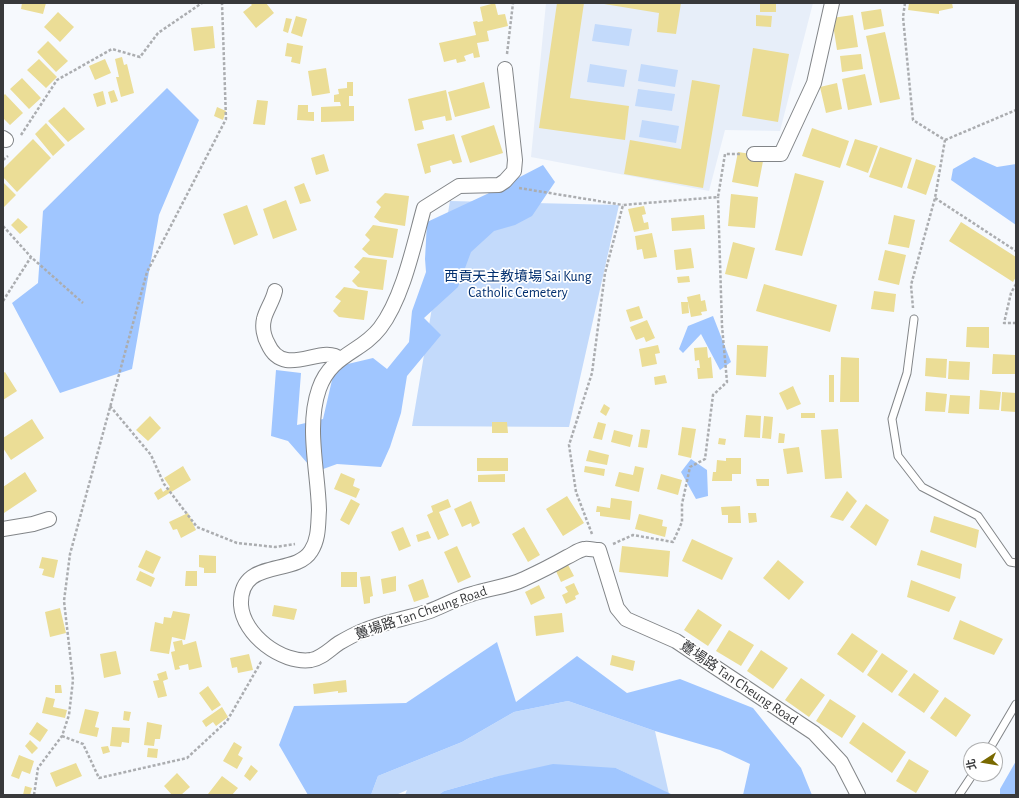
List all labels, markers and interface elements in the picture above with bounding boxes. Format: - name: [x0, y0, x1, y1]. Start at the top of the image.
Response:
- park label: 西貢天主教墳場 Sai Kung Catholic Cemetery: [444, 269, 592, 302]
- street label: 躉場路 Tan Cheung Road: [353, 583, 489, 643]
- street label: 躉場路 Tan Cheung Road: [677, 637, 801, 729]
- north arrow: [963, 742, 1003, 782]
- text: 北: [965, 758, 978, 771]

